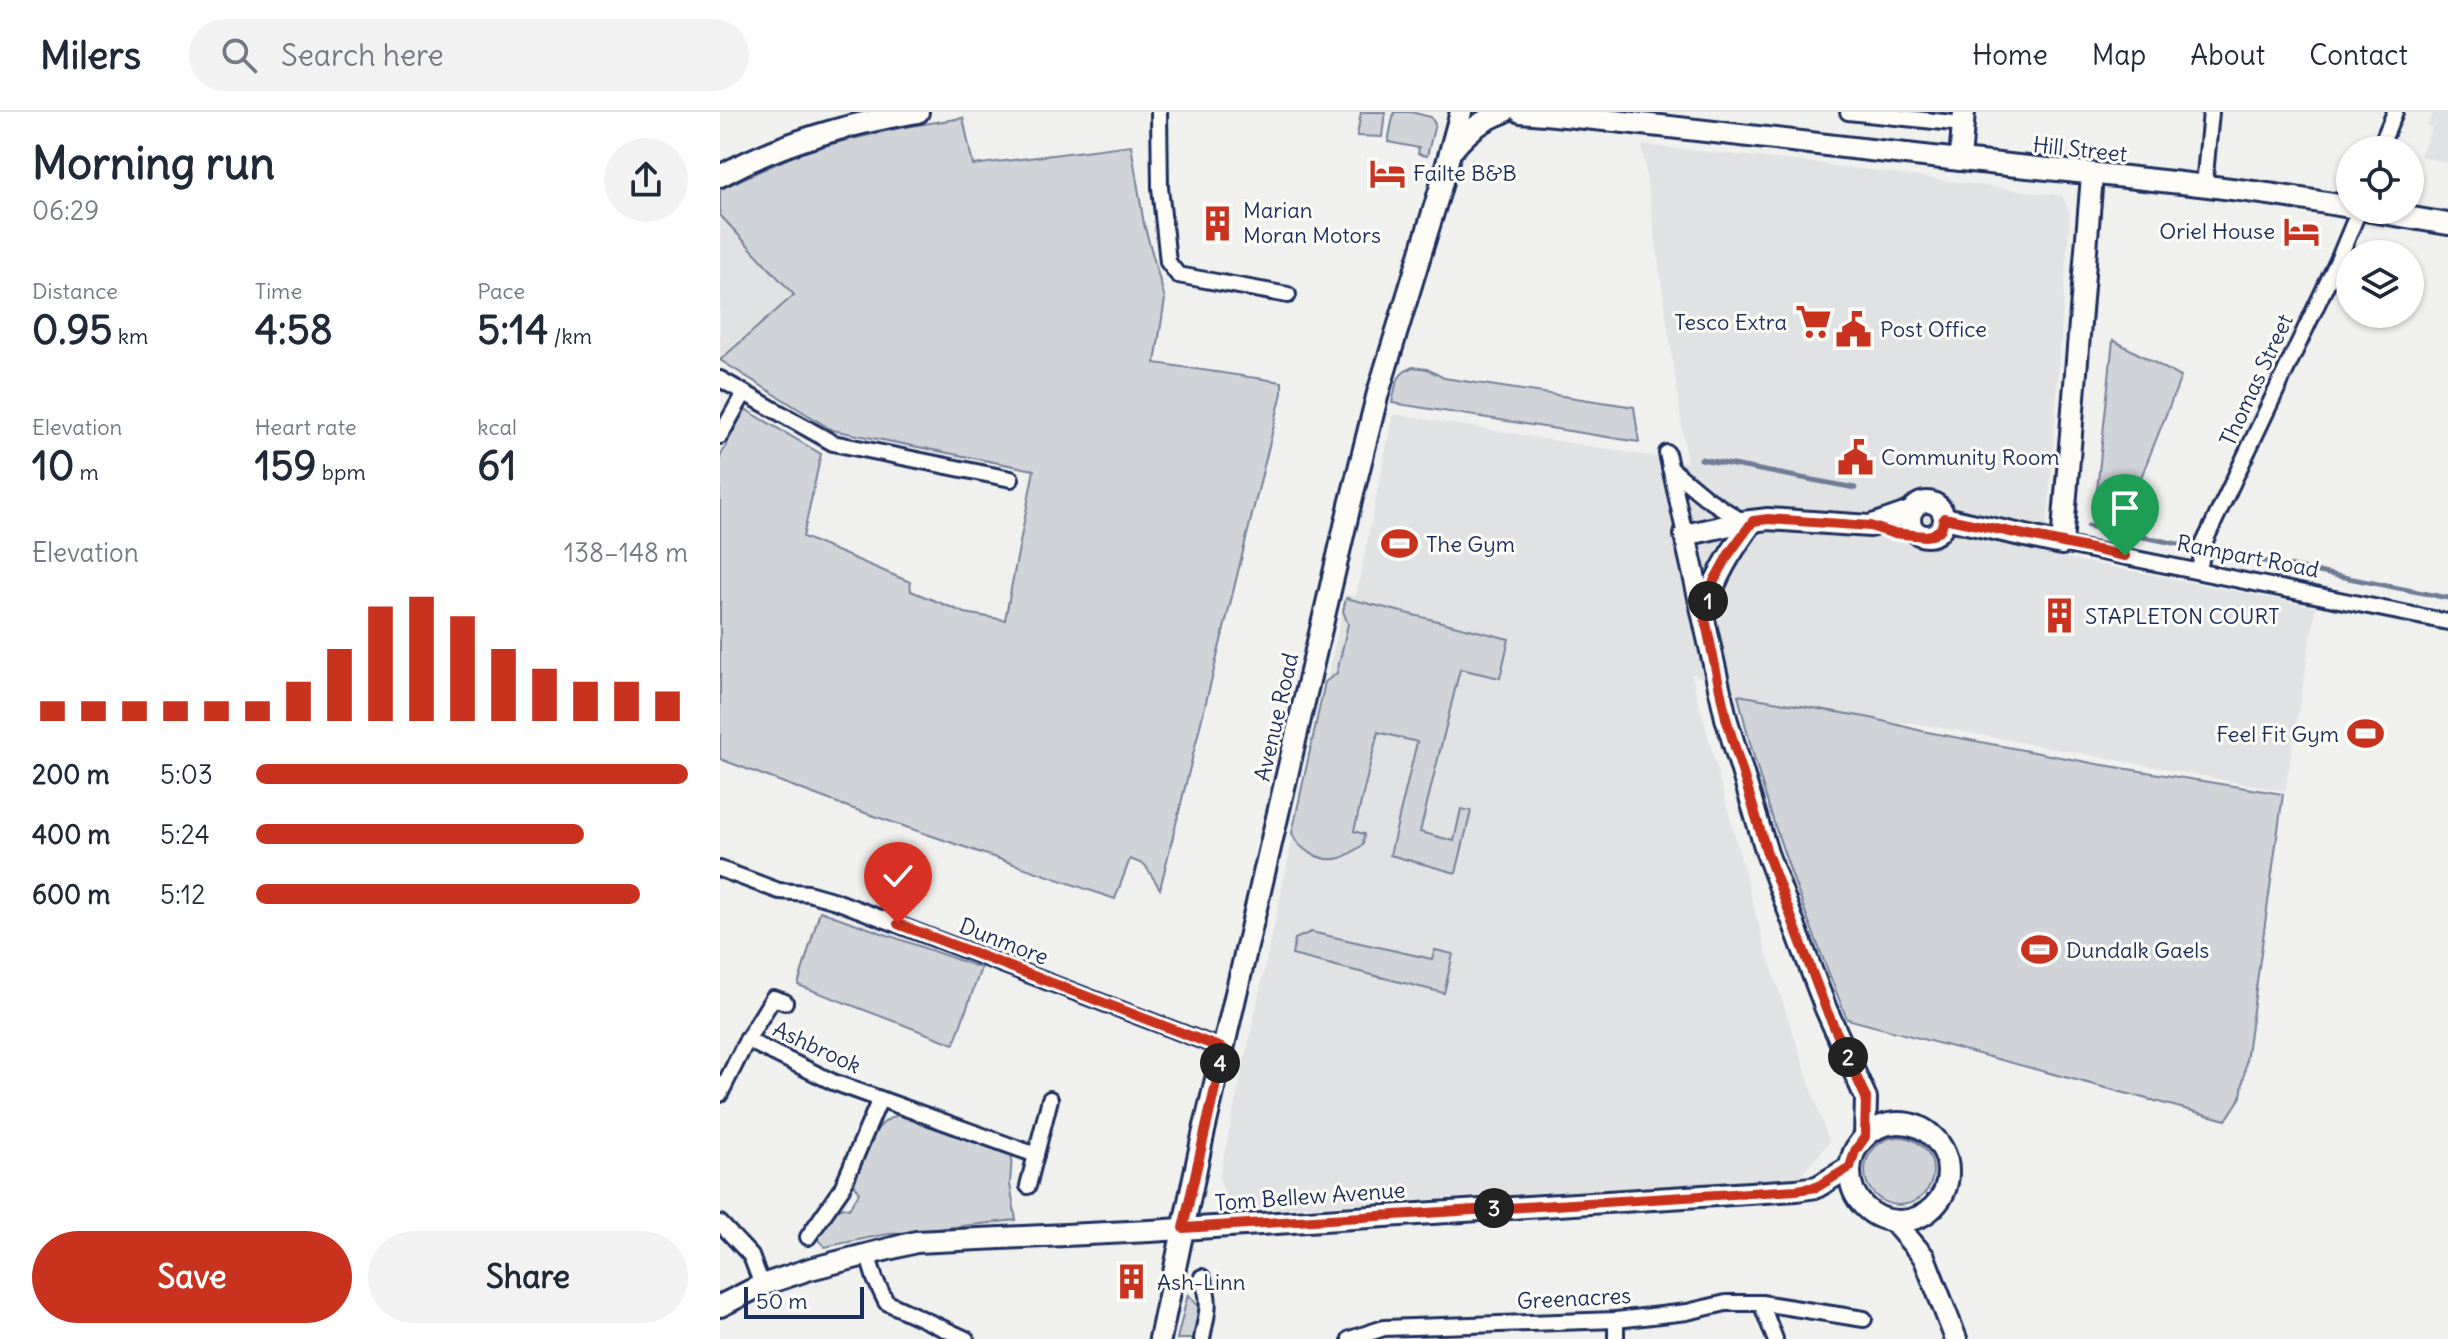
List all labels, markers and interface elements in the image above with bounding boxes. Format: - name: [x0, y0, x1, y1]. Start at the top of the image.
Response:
- search box: [189, 19, 749, 91]
- text: Milers: [40, 32, 141, 79]
- icon: search: [217, 33, 261, 77]
- text: Search here: [281, 36, 444, 74]
- text: Home: [1972, 37, 2048, 73]
- text: Map: [2092, 37, 2146, 73]
- text: About: [2190, 37, 2265, 73]
- text: Contact: [2309, 37, 2408, 73]
- street label: Hill Street: [2032, 130, 2128, 168]
- text: Morning run: [32, 136, 275, 191]
- map controls: [2336, 136, 2424, 328]
- button: locate: [2336, 136, 2424, 224]
- button: share: [604, 138, 688, 222]
- hotel icon: Failte B&B: [1368, 154, 1406, 192]
- place label: Failte B&B: [1413, 159, 1517, 187]
- text: 06:29: [32, 194, 99, 227]
- place label: Marian Moran Motors: [1243, 196, 1381, 249]
- building icon: Marian Moran Motors: [1198, 204, 1236, 242]
- hotel icon: Oriel House: [2282, 212, 2320, 250]
- place label: Oriel House: [2159, 217, 2275, 245]
- button: layers: [2336, 240, 2424, 328]
- text: Distance: [32, 277, 118, 305]
- text: Time: [255, 277, 302, 305]
- text: Pace: [477, 277, 525, 305]
- supermarket icon: Tesco Extra: [1794, 303, 1832, 341]
- text: 0.95: [32, 305, 113, 355]
- text: 4:58: [255, 305, 333, 355]
- text: 5:14: [477, 305, 548, 355]
- place label: Tesco Extra: [1674, 308, 1787, 336]
- public building icon: Post Office: [1835, 310, 1873, 348]
- street label: Thomas Street: [2213, 310, 2299, 450]
- place label: Post Office: [1880, 315, 1987, 343]
- text: km: [113, 322, 148, 350]
- text: /km: [548, 322, 592, 350]
- text: Elevation: [32, 413, 122, 441]
- text: Heart rate: [255, 413, 357, 441]
- text: kcal: [477, 413, 517, 441]
- public building icon: Community Room: [1836, 438, 1874, 476]
- text: 10: [32, 441, 74, 491]
- text: 159: [255, 441, 317, 491]
- text: 61: [477, 441, 516, 491]
- place label: Community Room: [1881, 443, 2060, 471]
- text: m: [74, 458, 99, 486]
- text: bpm: [317, 458, 366, 486]
- pin: [2091, 474, 2159, 556]
- icon: arrive: [2103, 486, 2147, 530]
- sports icon: The Gym: [1381, 525, 1419, 563]
- street label: Rampart Road: [2175, 529, 2321, 583]
- place label: The Gym: [1426, 530, 1515, 558]
- text: Elevation: [32, 536, 139, 569]
- text: 138–148 m: [564, 536, 688, 569]
- pin: 1: [1688, 581, 1728, 621]
- text: 1: [1704, 587, 1712, 615]
- building icon: STAPLETON COURT: [2040, 597, 2078, 635]
- place label: STAPLETON COURT: [2085, 602, 2280, 630]
- street label: Avenue Road: [1248, 650, 1304, 784]
- sports icon: Feel Fit Gym: [2346, 715, 2384, 753]
- place label: Feel Fit Gym: [2216, 720, 2339, 748]
- text: 200 m: [32, 758, 109, 791]
- text: 5:03: [160, 758, 213, 791]
- text: 400 m: [32, 818, 110, 851]
- text: 5:24: [160, 818, 210, 851]
- pin: [864, 842, 932, 924]
- icon: check: [876, 854, 920, 898]
- text: 600 m: [32, 878, 110, 911]
- text: 5:12: [160, 878, 205, 911]
- street label: Dunmore: [956, 911, 1052, 971]
- sports icon: Dundalk Gaels: [2021, 931, 2059, 969]
- place label: Dundalk Gaels: [2066, 936, 2209, 964]
- street label: Ashbrook: [769, 1015, 865, 1079]
- pin: 2: [1828, 1037, 1868, 1077]
- pin: 4: [1200, 1043, 1240, 1083]
- text: 2: [1842, 1043, 1854, 1071]
- text: 4: [1214, 1049, 1226, 1077]
- street label: Tom Bellew Avenue: [1214, 1175, 1406, 1217]
- pin: 3: [1474, 1188, 1514, 1228]
- text: 3: [1488, 1194, 1500, 1222]
- button: Save: [32, 1231, 352, 1323]
- button: Share: [368, 1231, 688, 1323]
- building icon: Ash-Linn: [1112, 1263, 1150, 1301]
- place label: Ash-Linn: [1157, 1268, 1245, 1296]
- street label: Greenacres: [1516, 1281, 1632, 1315]
- scale bar: [744, 1283, 864, 1319]
- text: 50 m: [756, 1287, 808, 1315]

